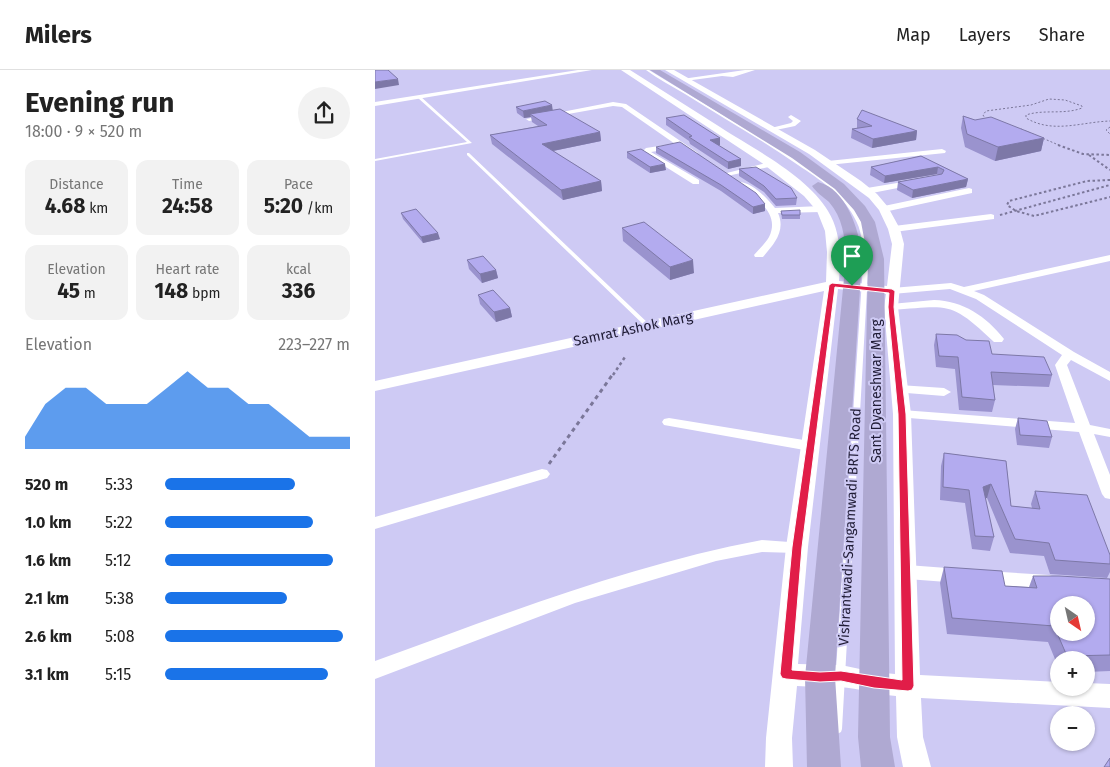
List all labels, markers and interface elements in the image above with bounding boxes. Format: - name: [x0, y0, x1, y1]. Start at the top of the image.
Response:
- text: Milers: [25, 21, 92, 49]
- text: Map: [896, 24, 931, 46]
- text: Layers: [959, 24, 1011, 46]
- text: Share: [1039, 24, 1085, 46]
- text: Evening run: [25, 86, 174, 119]
- button: share: [298, 87, 350, 139]
- text: 18:00 · 9 × 520 m: [25, 122, 142, 141]
- text: Distance: [49, 176, 104, 193]
- text: Time: [172, 176, 203, 193]
- text: Pace: [284, 176, 313, 193]
- text: 4.68: [45, 193, 85, 219]
- text: 24:58: [162, 193, 213, 219]
- text: 5:20: [264, 193, 303, 219]
- text: km: [85, 200, 108, 217]
- text: /km: [303, 200, 333, 217]
- pin: [831, 235, 873, 286]
- icon: arrive: [838, 242, 866, 270]
- text: Elevation: [47, 261, 106, 278]
- text: Heart rate: [156, 261, 219, 278]
- text: kcal: [286, 261, 311, 278]
- text: 45: [57, 278, 80, 304]
- text: 148: [154, 278, 188, 304]
- text: 336: [282, 278, 315, 304]
- text: m: [80, 285, 96, 302]
- text: bpm: [188, 285, 221, 302]
- street label: Samrat Ashok Marg: [572, 308, 695, 350]
- street label: Sant Dyaneshwar Marg: [868, 318, 885, 463]
- text: Elevation: [25, 335, 92, 354]
- text: 223–227 m: [278, 335, 350, 354]
- street label: Vishrantwadi-Sangamwadi BRTS Road: [835, 408, 865, 646]
- text: 520 m: [25, 475, 68, 494]
- text: 5:33: [105, 475, 133, 494]
- text: 1.0 km: [25, 513, 72, 532]
- text: 5:22: [105, 513, 133, 532]
- text: 1.6 km: [25, 551, 71, 570]
- text: 5:12: [105, 551, 131, 570]
- text: 2.1 km: [25, 589, 69, 608]
- text: 5:38: [105, 589, 134, 608]
- north arrow: [1050, 596, 1095, 641]
- map controls: [1050, 596, 1095, 751]
- text: 2.6 km: [25, 627, 72, 646]
- text: 5:08: [105, 627, 135, 646]
- button: +: [1050, 651, 1095, 696]
- text: 3.1 km: [25, 665, 69, 684]
- text: 5:15: [105, 665, 131, 684]
- button: −: [1050, 706, 1095, 751]

